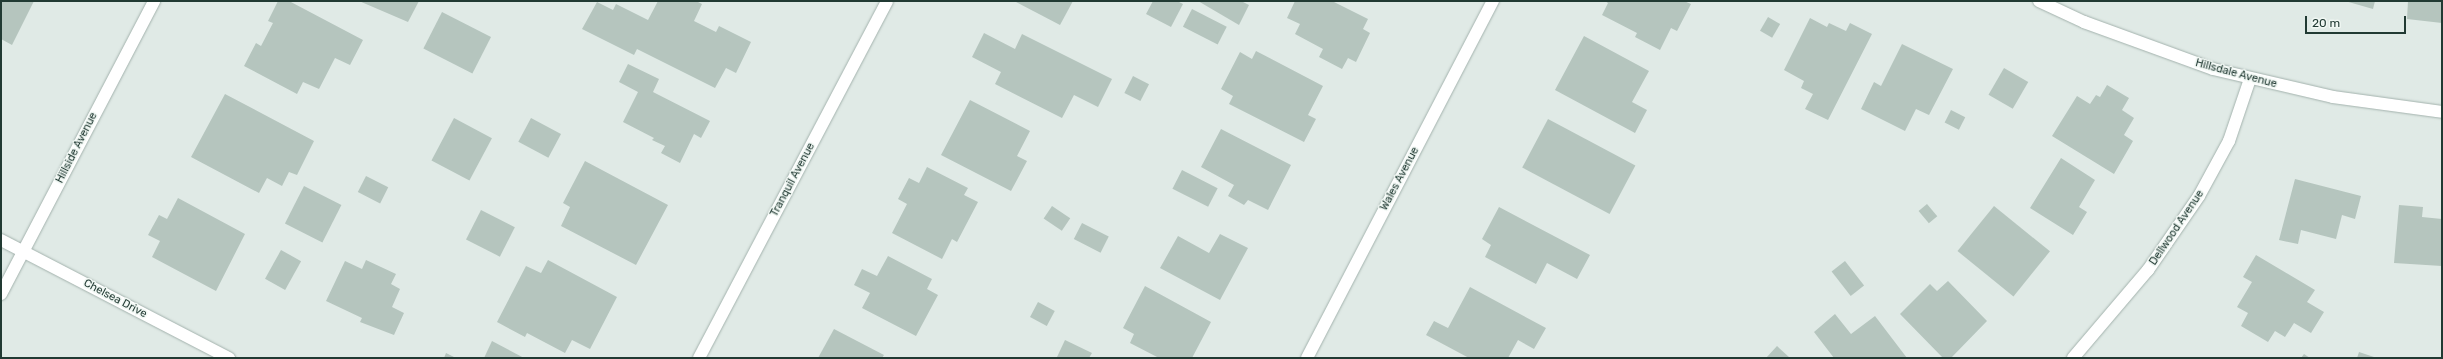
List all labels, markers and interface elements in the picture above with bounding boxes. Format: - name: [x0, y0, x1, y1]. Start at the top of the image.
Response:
- scale bar: [2307, 8, 2408, 34]
- text: 20 m: [2312, 16, 2340, 30]
- street label: Hillsdale Avenue: [2194, 57, 2278, 91]
- street label: Hillside Avenue: [53, 110, 101, 186]
- street label: Tranquil Avenue: [768, 141, 818, 219]
- street label: Wales Avenue: [1378, 145, 1422, 213]
- street label: Dellwood Avenue: [2147, 188, 2207, 268]
- street label: Chelsea Drive: [81, 277, 149, 321]

